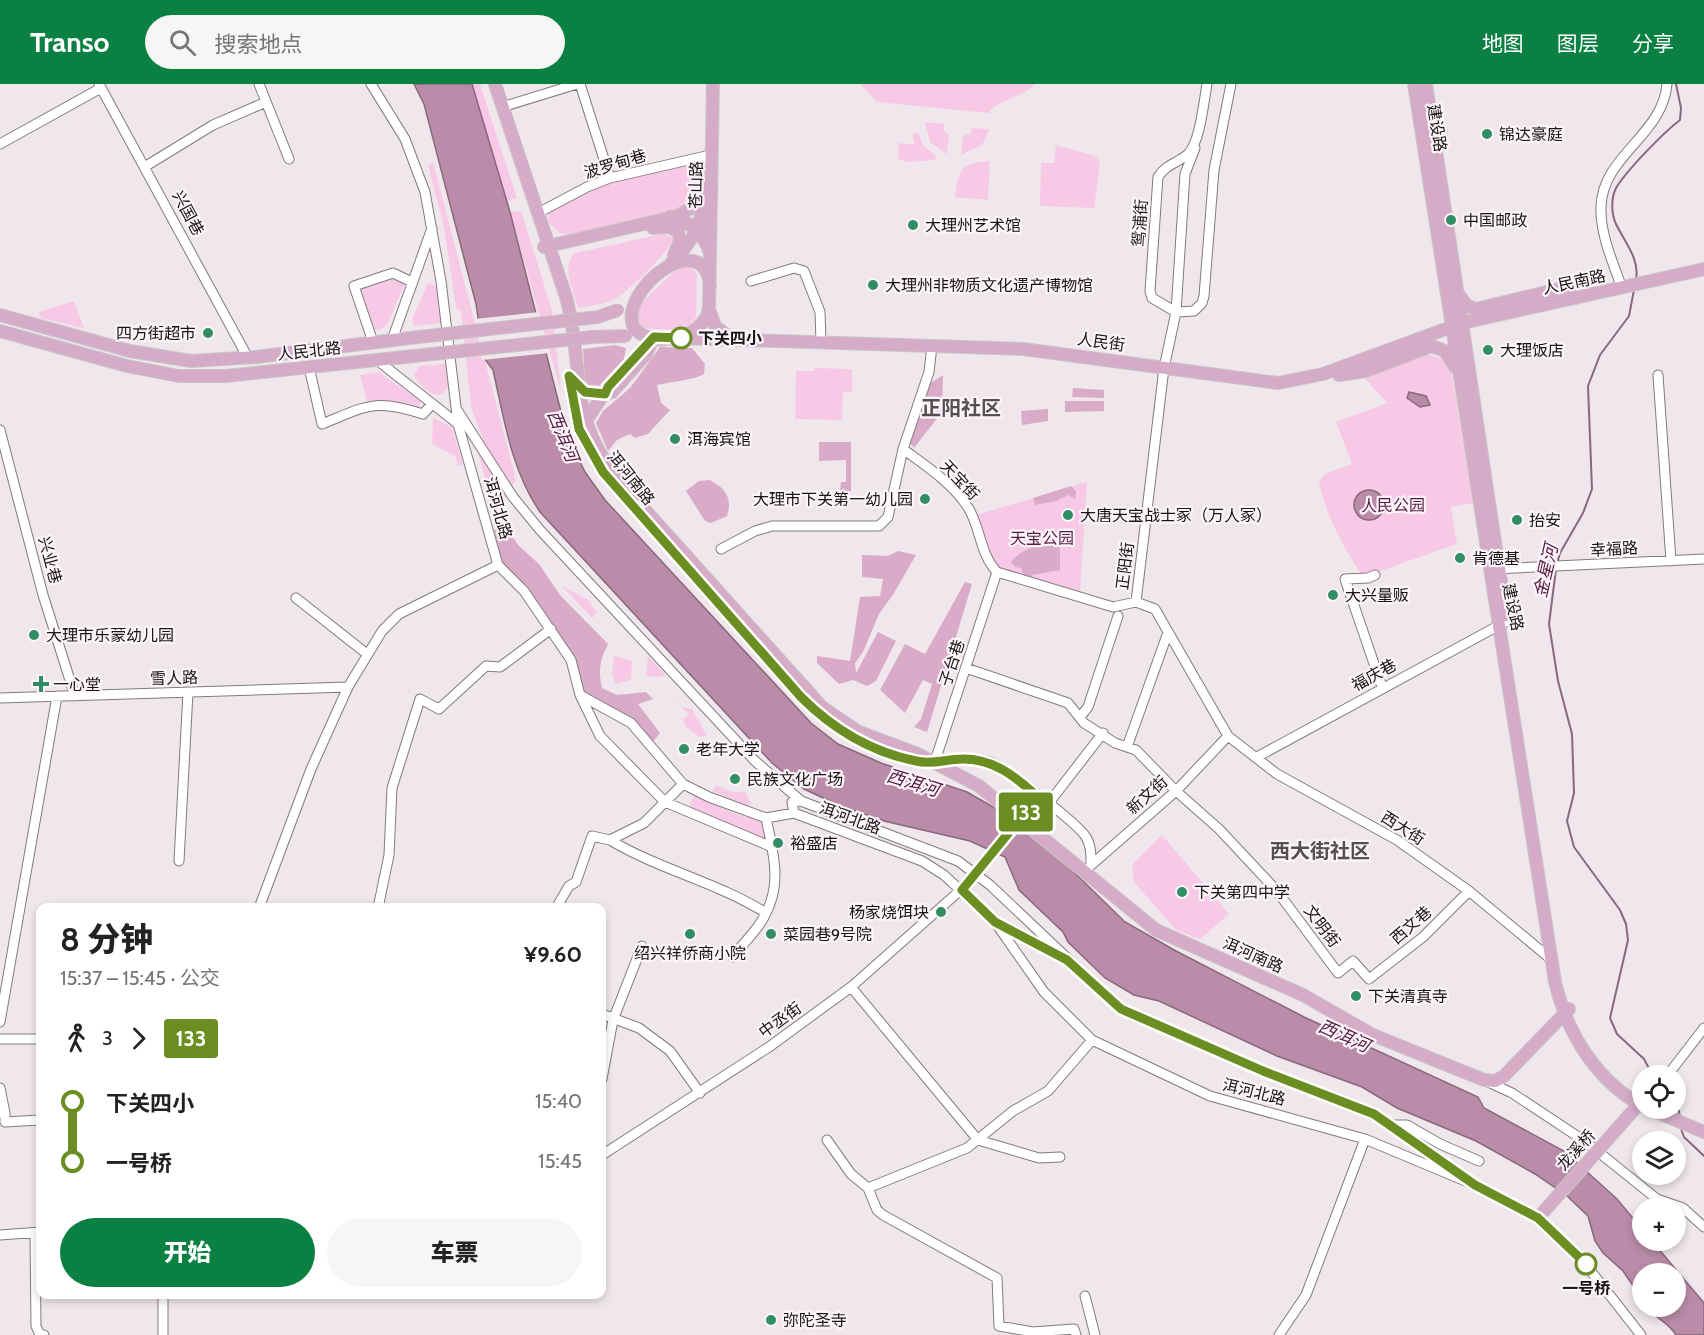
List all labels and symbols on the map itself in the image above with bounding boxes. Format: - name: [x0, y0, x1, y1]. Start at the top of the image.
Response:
- street label: 建设路: [1424, 103, 1450, 153]
- place label: 锦达豪庭: [1499, 125, 1563, 144]
- marker: 锦达豪庭: [1480, 127, 1494, 141]
- street label: 波罗甸巷: [582, 146, 648, 182]
- street label: 苍山路: [686, 161, 706, 209]
- street label: 兴国巷: [168, 187, 208, 239]
- street label: 鸳浦街: [1129, 198, 1151, 248]
- place label: 中国邮政: [1463, 211, 1527, 230]
- marker: 中国邮政: [1444, 213, 1458, 227]
- place label: 大理州艺术馆: [925, 216, 1021, 235]
- marker: 大理州艺术馆: [906, 218, 920, 232]
- street label: 人民南路: [1541, 266, 1607, 298]
- place label: 大理州非物质文化遗产博物馆: [885, 276, 1093, 295]
- marker: 大理州非物质文化遗产博物馆: [866, 278, 880, 292]
- place label: 四方街超市: [116, 324, 196, 343]
- marker: 四方街超市: [201, 326, 215, 340]
- marker: 下关四小: [670, 327, 692, 349]
- place label: 下关四小: [698, 329, 762, 348]
- street label: 人民街: [1076, 329, 1126, 355]
- street label: 人民北路: [276, 338, 342, 364]
- place label: 大理饭店: [1500, 341, 1564, 360]
- marker: 大理饭店: [1481, 343, 1495, 357]
- district label: 正阳社区: [921, 396, 1001, 420]
- water label: 西洱河: [543, 407, 584, 468]
- place label: 洱海宾馆: [687, 430, 751, 449]
- marker: 洱海宾馆: [668, 432, 682, 446]
- street label: 洱河南路: [603, 447, 659, 509]
- street label: 天宝街: [937, 456, 983, 504]
- street label: 洱河北路: [480, 475, 516, 541]
- place label: 大理市下关第一幼儿园: [753, 490, 913, 509]
- marker: 大理市下关第一幼儿园: [918, 492, 932, 506]
- park label: 人民公园: [1361, 496, 1425, 515]
- place label: 大唐天宝战士冢（万人冢）: [1080, 506, 1272, 525]
- marker: 大唐天宝战士冢（万人冢）: [1061, 508, 1075, 522]
- place label: 抬安: [1529, 511, 1561, 530]
- marker: 抬安: [1510, 513, 1524, 527]
- park label: 天宝公园: [1010, 529, 1074, 548]
- street label: 兴业巷: [35, 534, 65, 586]
- street label: 幸福路: [1590, 538, 1638, 560]
- water label: 金星河: [1529, 539, 1563, 600]
- street label: 正阳街: [1113, 541, 1137, 591]
- place label: 肯德基: [1472, 549, 1520, 568]
- marker: 肯德基: [1453, 551, 1467, 565]
- street label: 建设路: [1499, 582, 1527, 632]
- place label: 大兴量贩: [1345, 586, 1409, 605]
- marker: 大兴量贩: [1326, 588, 1340, 602]
- place label: 大理市乐蒙幼儿园: [46, 626, 174, 645]
- marker: 大理市乐蒙幼儿园: [27, 628, 41, 642]
- street label: 子台巷: [936, 637, 968, 689]
- street label: 福庆巷: [1348, 655, 1400, 695]
- street label: 雪人路: [150, 668, 198, 688]
- place label: 一心堂: [53, 675, 101, 694]
- marker: 一心堂: [34, 677, 48, 691]
- place label: 老年大学: [696, 740, 760, 759]
- marker: 老年大学: [677, 742, 691, 756]
- water label: 西洱河: [884, 765, 945, 802]
- place label: 民族文化广场: [747, 770, 843, 789]
- marker: 民族文化广场: [728, 772, 742, 786]
- street label: 新文街: [1123, 772, 1171, 818]
- line badge: 133: [992, 792, 1060, 832]
- street label: 洱河北路: [817, 798, 883, 838]
- street label: 西大街: [1378, 807, 1428, 849]
- place label: 裕盛店: [790, 834, 838, 853]
- marker: 裕盛店: [771, 836, 785, 850]
- district label: 西大街社区: [1270, 839, 1370, 863]
- place label: 下关第四中学: [1194, 883, 1290, 902]
- marker: 下关第四中学: [1175, 885, 1189, 899]
- street label: 文明街: [1300, 901, 1344, 951]
- street label: 西文巷: [1387, 902, 1435, 948]
- place label: 杨家烧饵块: [849, 903, 929, 922]
- marker: 杨家烧饵块: [934, 905, 948, 919]
- place label: 菜园巷9号院: [783, 925, 872, 944]
- marker: 绍兴祥侨商小院: [683, 927, 697, 941]
- marker: 菜园巷9号院: [764, 927, 778, 941]
- street label: 洱河南路: [1220, 933, 1286, 977]
- place label: 绍兴祥侨商小院: [634, 944, 746, 963]
- place label: 下关清真寺: [1368, 987, 1448, 1006]
- marker: 下关清真寺: [1349, 989, 1363, 1003]
- street label: 中丞街: [755, 998, 805, 1042]
- water label: 西洱河: [1315, 1015, 1376, 1058]
- street label: 洱河北路: [1221, 1075, 1287, 1109]
- street label: 龙溪桥: [1553, 1126, 1599, 1174]
- marker: 一号桥: [1575, 1253, 1597, 1275]
- place label: 一号桥: [1562, 1279, 1611, 1298]
- place label: 弥陀圣寺: [783, 1311, 847, 1330]
- marker: 弥陀圣寺: [764, 1313, 778, 1327]

